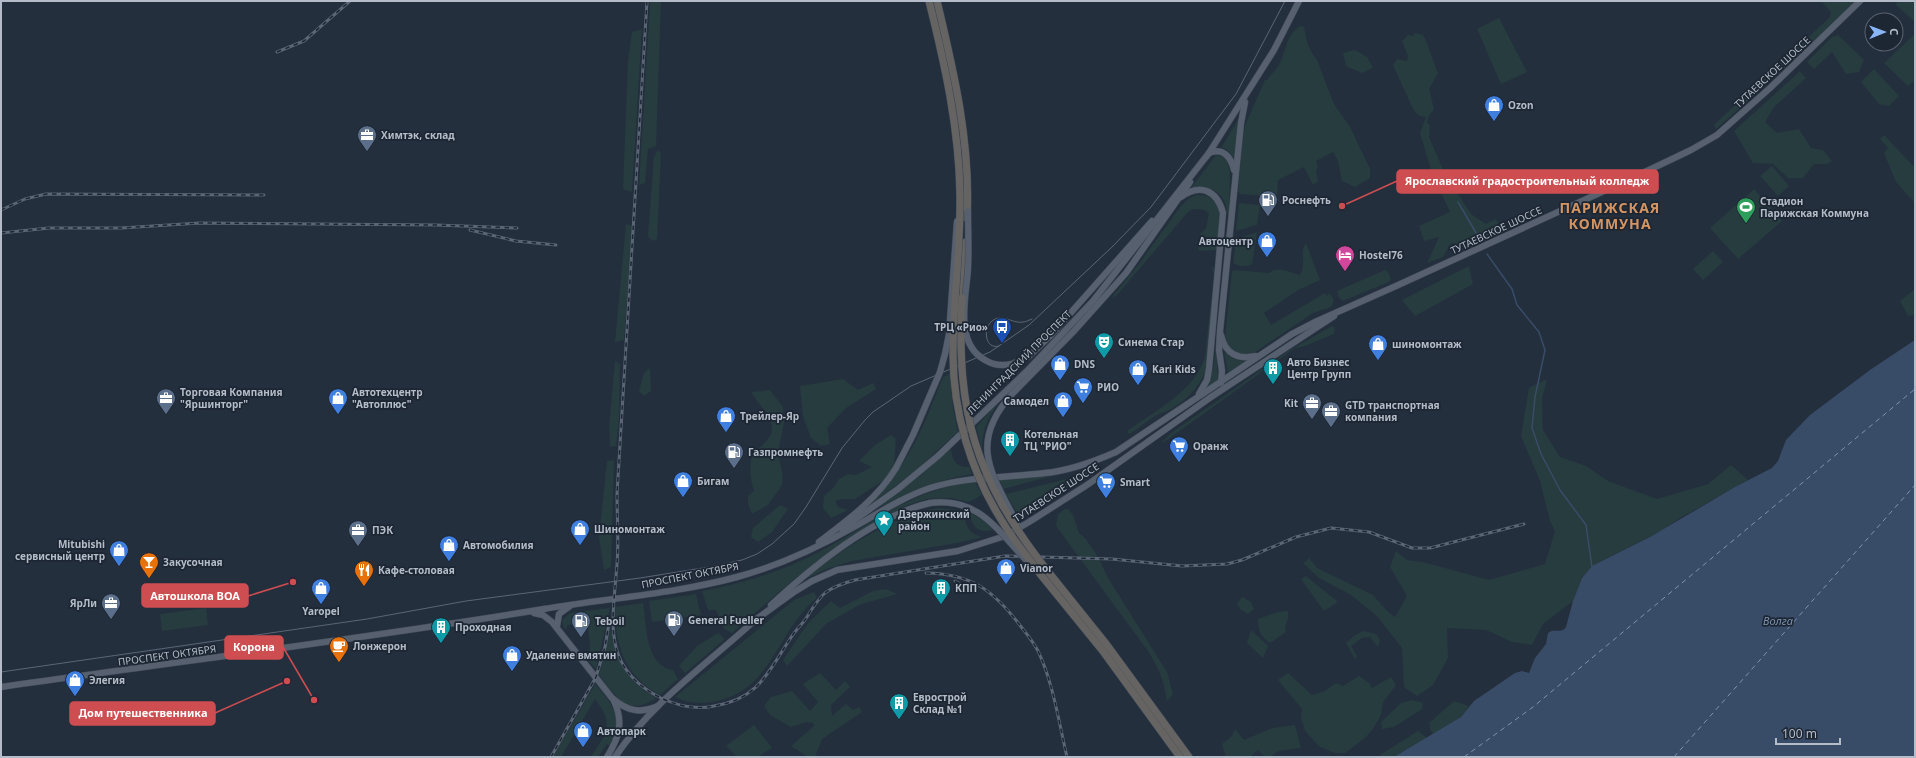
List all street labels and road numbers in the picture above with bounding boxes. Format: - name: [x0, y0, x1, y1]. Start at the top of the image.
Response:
- street label: ТУТАЕВСКОЕ ШОССЕ: [1731, 33, 1813, 111]
- street label: ТУТАЕВСКОЕ ШОССЕ: [1448, 203, 1544, 257]
- street label: ЛЕНИНГРАДСКИЙ ПРОСПЕКТ: [964, 307, 1074, 417]
- street label: ТУТАЕВСКОЕ ШОССЕ: [1011, 459, 1101, 525]
- street label: ПРОСПЕКТ ОКТЯБРЯ: [640, 559, 740, 591]
- street label: ПРОСПЕКТ ОКТЯБРЯ: [117, 641, 217, 669]

